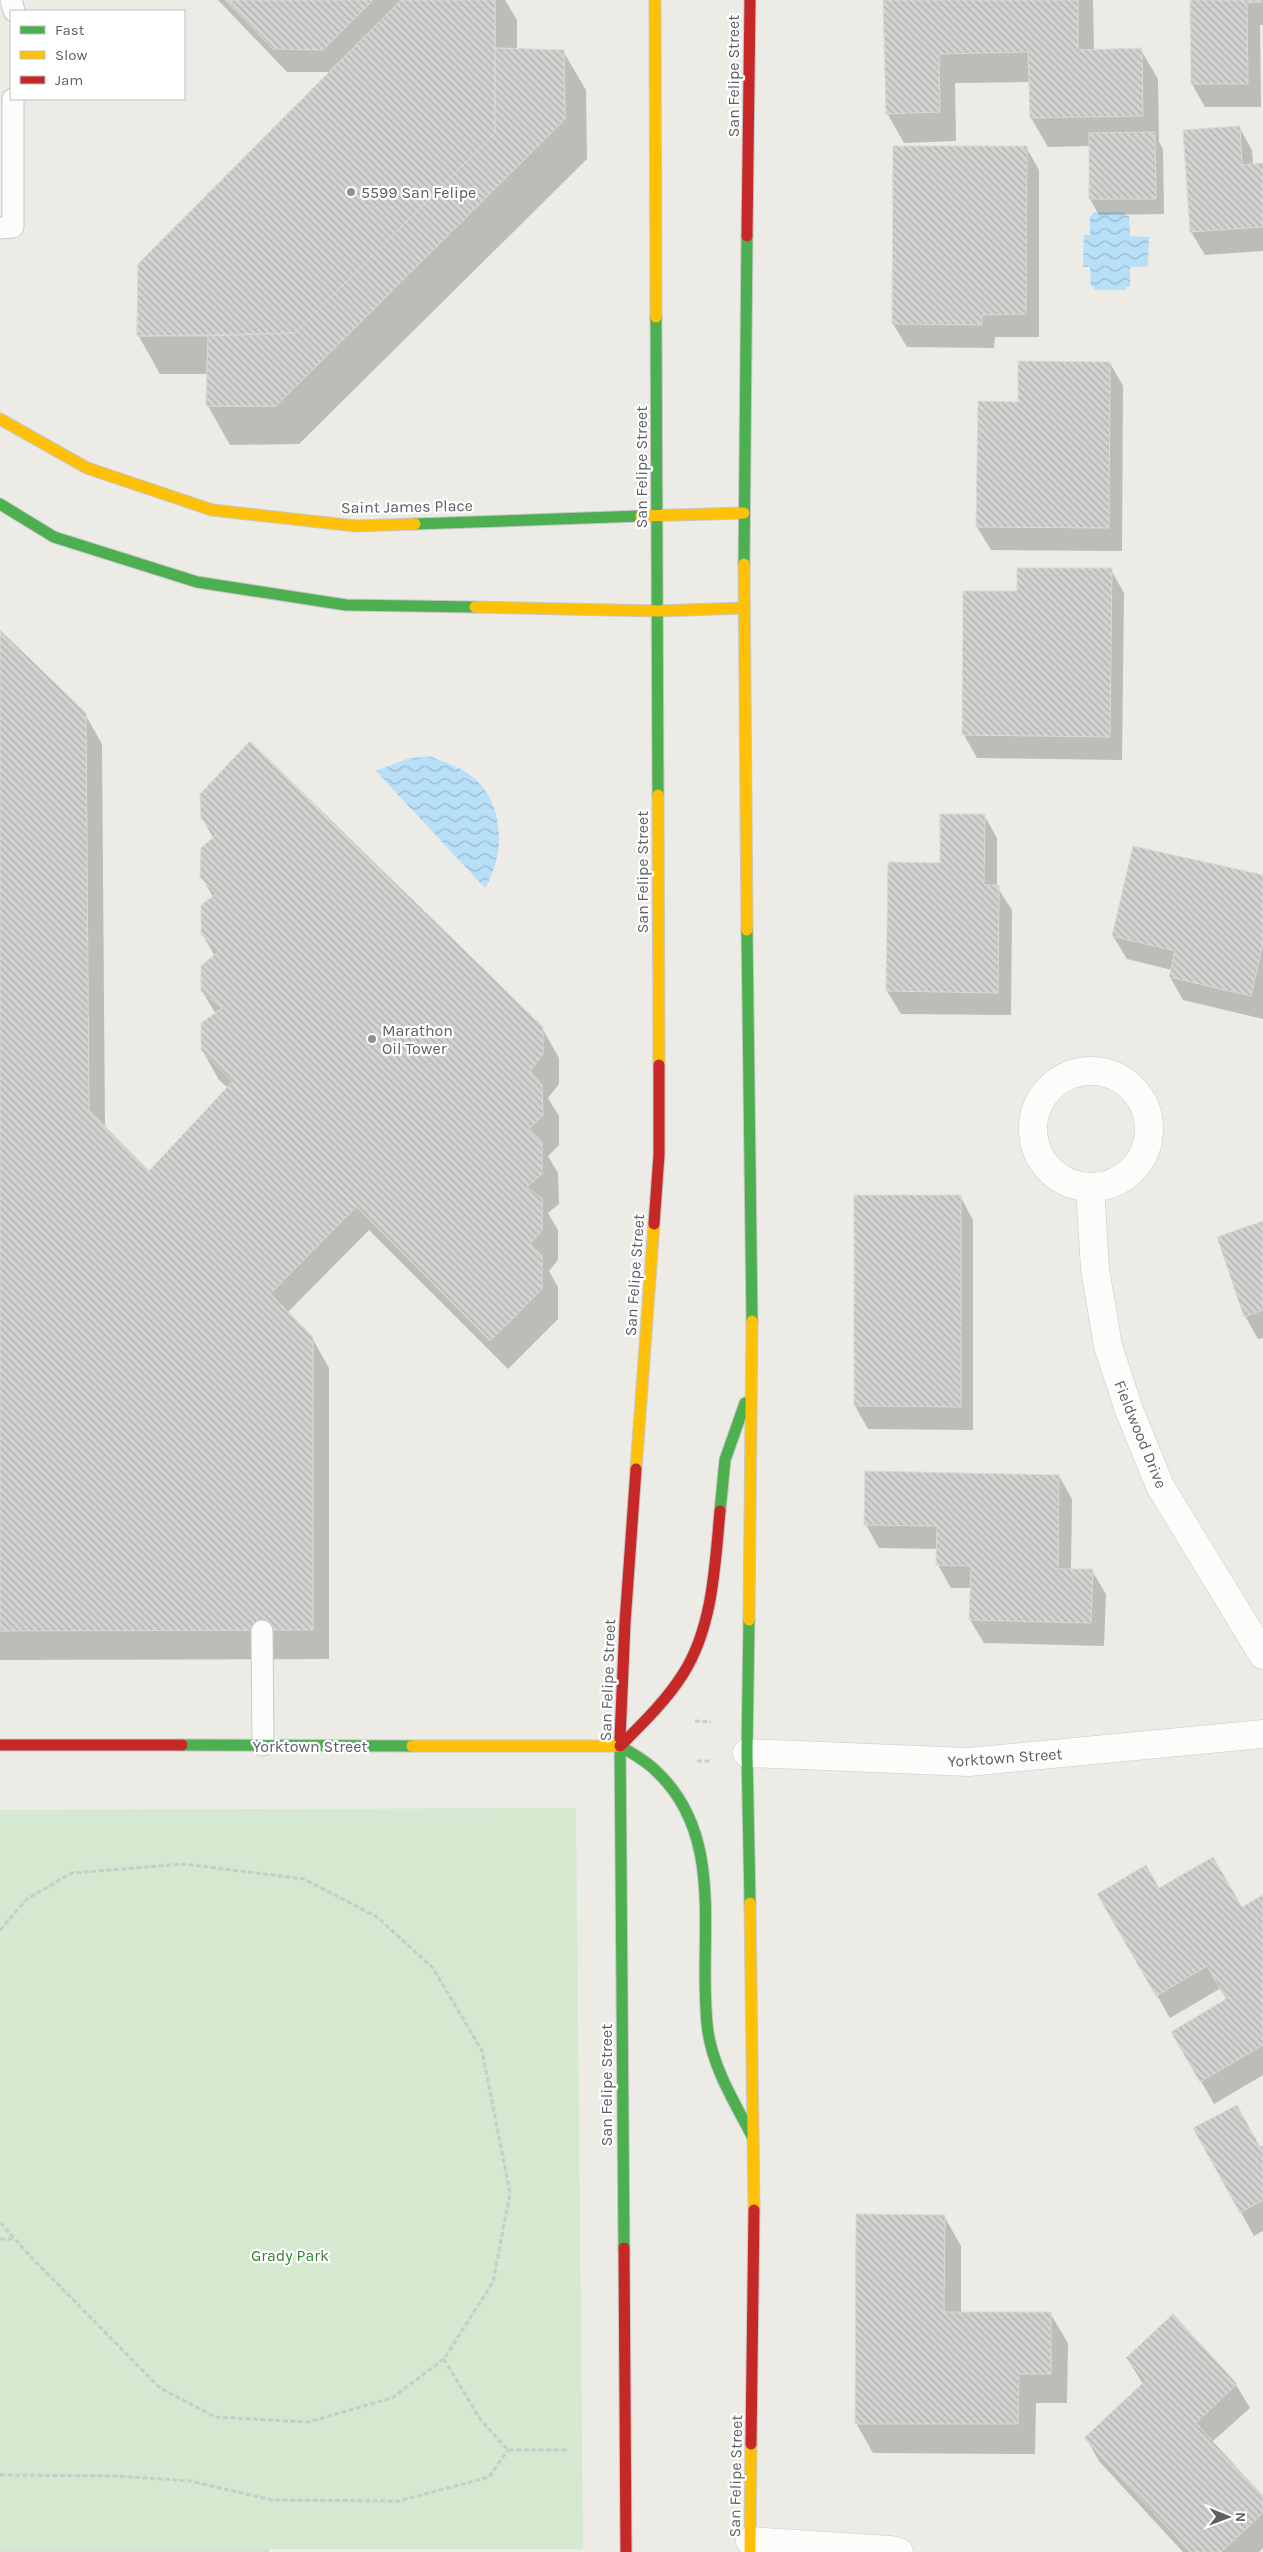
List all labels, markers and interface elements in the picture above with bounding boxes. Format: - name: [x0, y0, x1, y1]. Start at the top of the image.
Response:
- legend: [10, 10, 185, 100]
- street label: San Felipe Street: [724, 15, 743, 137]
- text: Fast: [55, 21, 85, 39]
- text: Slow: [55, 46, 87, 64]
- text: Jam: [55, 71, 83, 89]
- place label: 5599 San Felipe: [361, 183, 476, 202]
- marker: 5599 San Felipe: [345, 186, 357, 198]
- street label: San Felipe Street: [632, 406, 651, 528]
- street label: Saint James Place: [341, 496, 473, 517]
- street label: San Felipe Street: [633, 811, 652, 933]
- place label: Marathon Oil Tower: [382, 1021, 453, 1058]
- marker: Marathon Oil Tower: [366, 1033, 378, 1045]
- street label: San Felipe Street: [621, 1213, 648, 1337]
- street label: Fieldwood Drive: [1110, 1377, 1171, 1491]
- street label: San Felipe Street: [596, 1618, 619, 1742]
- street label: Yorktown Street: [252, 1737, 368, 1756]
- street label: Yorktown Street: [947, 1744, 1063, 1771]
- street label: San Felipe Street: [597, 2024, 616, 2146]
- park label: Grady Park: [251, 2246, 329, 2265]
- street label: San Felipe Street: [725, 2415, 746, 2537]
- north arrow: [1203, 2492, 1253, 2542]
- text: N: [1232, 2512, 1249, 2522]

